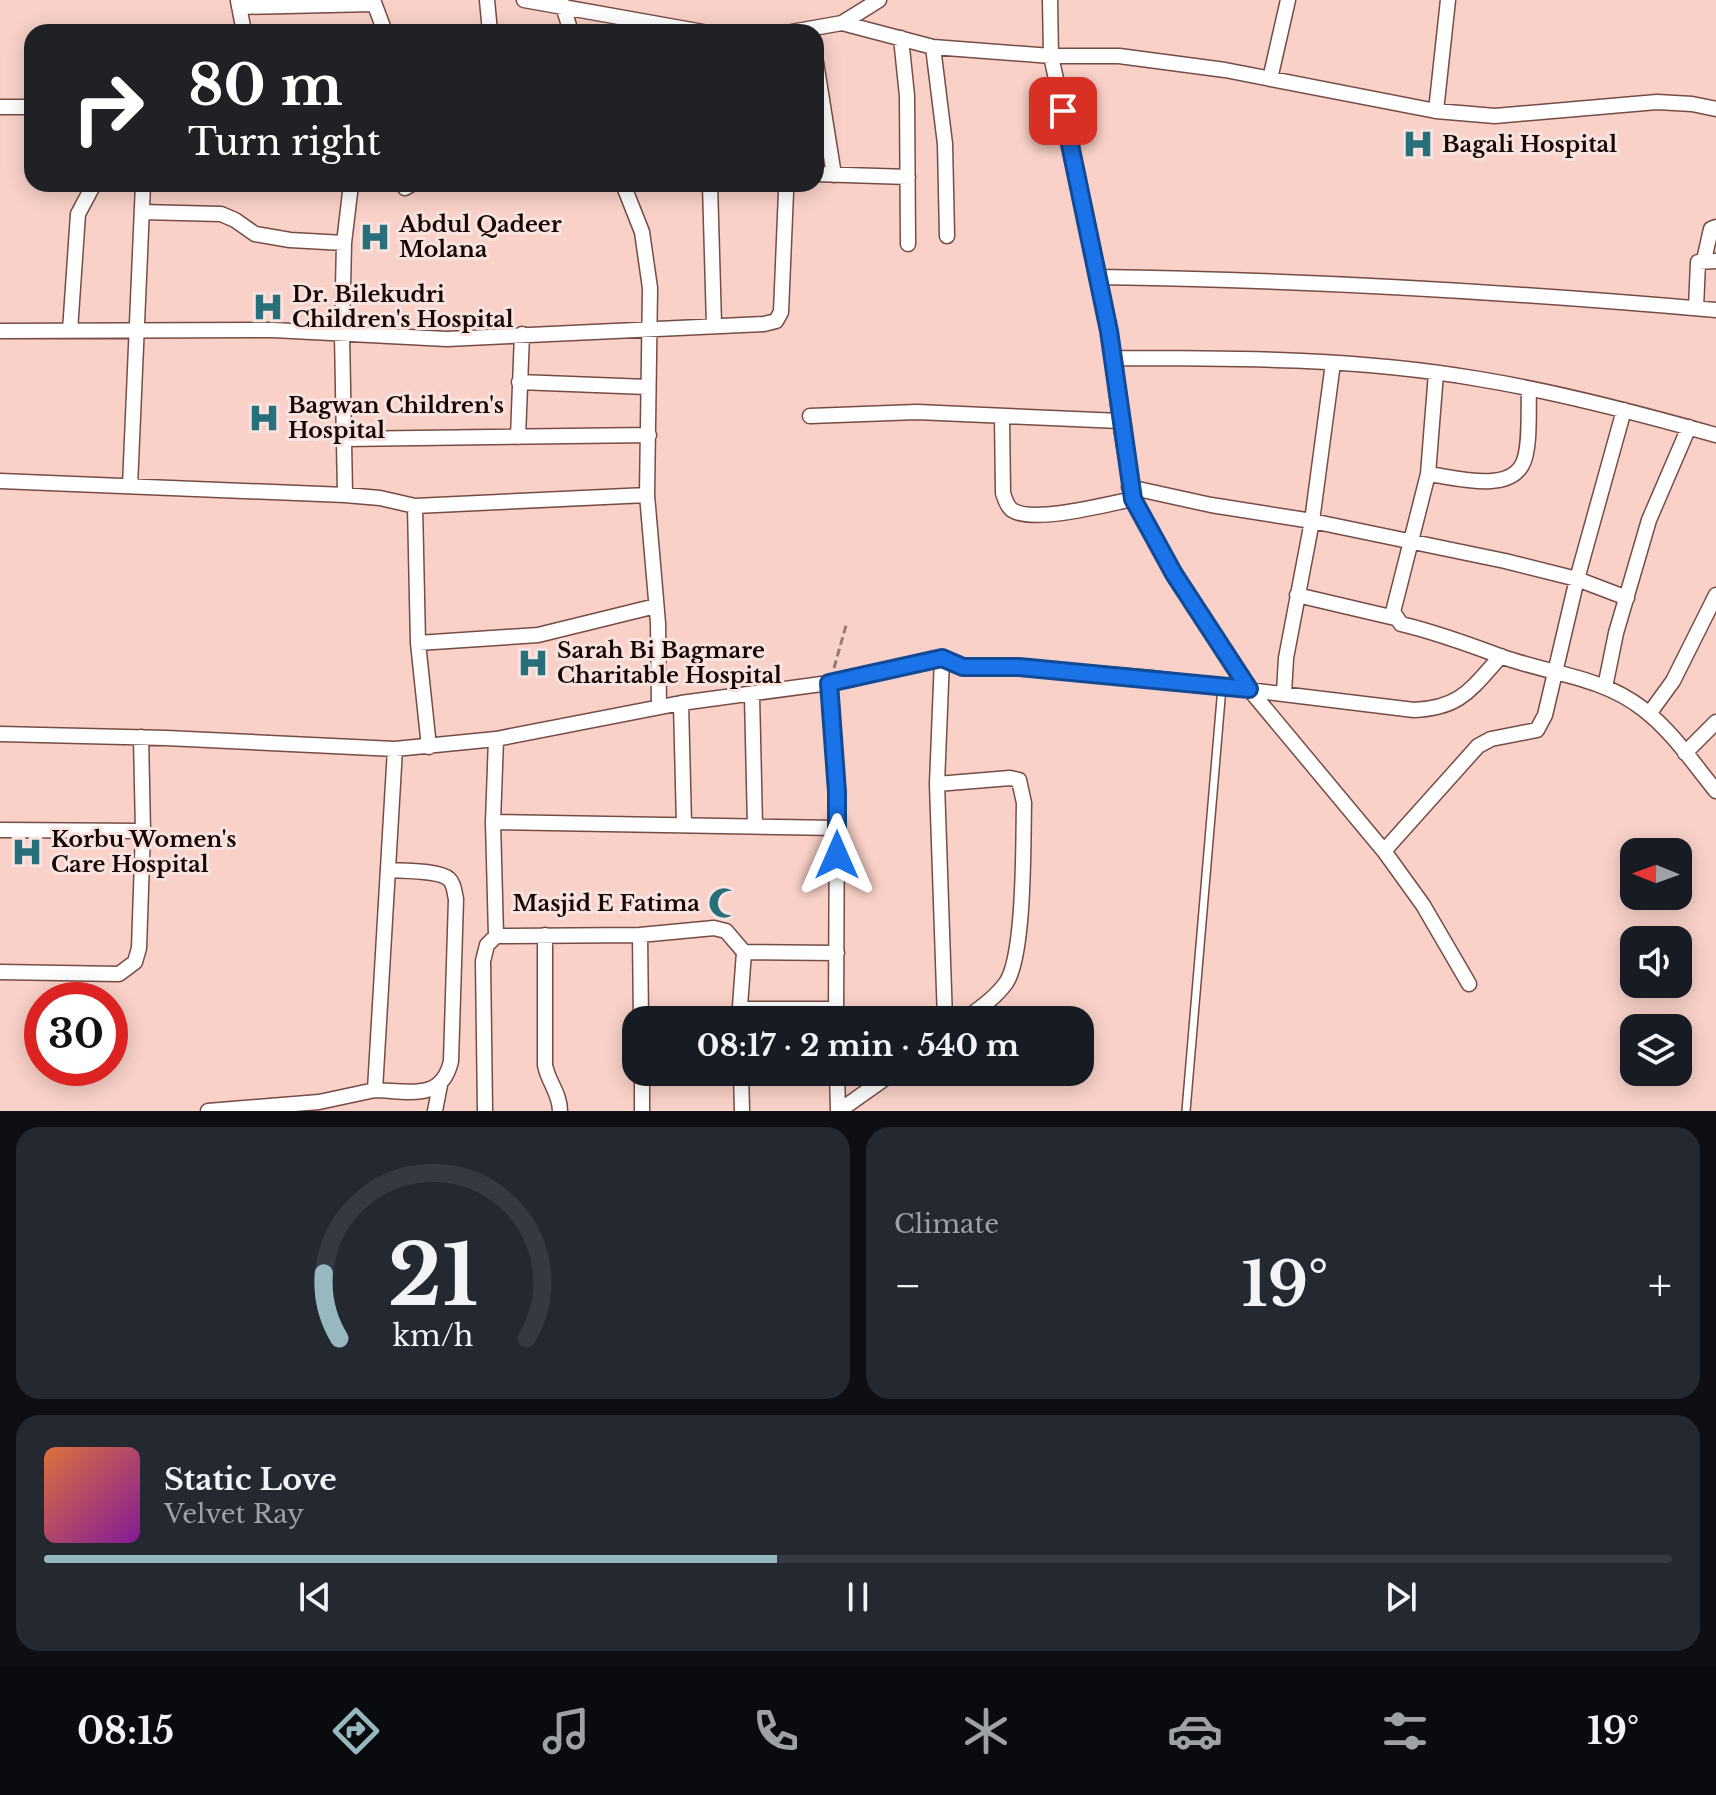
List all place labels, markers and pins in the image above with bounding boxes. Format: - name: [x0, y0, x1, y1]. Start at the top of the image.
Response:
- pin: [1029, 77, 1097, 145]
- hospital icon: Bagali Hospital: [1401, 127, 1435, 161]
- place label: Bagali Hospital: [1442, 131, 1617, 158]
- place label: Abdul Qadeer Molana: [398, 211, 562, 263]
- hospital icon: Abdul Qadeer Molana: [358, 220, 392, 254]
- place label: Dr. Bilekudri Children's Hospital: [292, 281, 514, 333]
- hospital icon: Dr. Bilekudri Children's Hospital: [251, 290, 285, 324]
- place label: Bagwan Children's Hospital: [288, 392, 504, 444]
- hospital icon: Bagwan Children's Hospital: [247, 401, 281, 435]
- place label: Sarah Bi Bagmare Charitable Hospital: [557, 637, 782, 689]
- hospital icon: Sarah Bi Bagmare Charitable Hospital: [516, 646, 550, 680]
- place label: Korbu Women's Care Hospital: [51, 826, 236, 878]
- hospital icon: Korbu Women's Care Hospital: [10, 835, 44, 869]
- mosque icon: Masjid E Fatima: [707, 886, 741, 920]
- place label: Masjid E Fatima: [512, 890, 700, 917]

